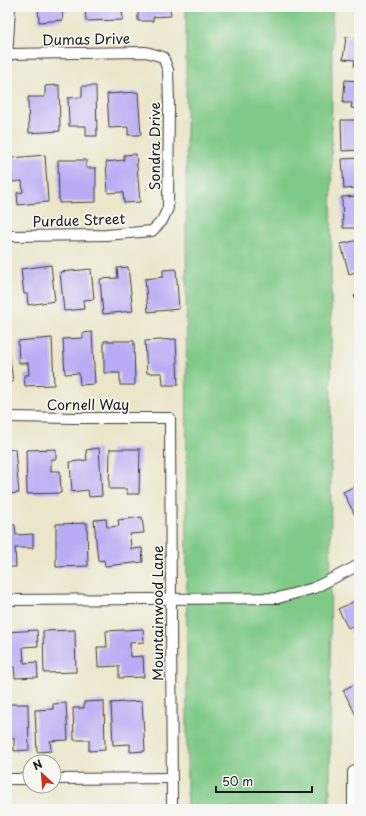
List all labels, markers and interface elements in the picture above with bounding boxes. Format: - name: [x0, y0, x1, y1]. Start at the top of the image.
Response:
- street label: Dumas Drive: [42, 28, 130, 50]
- street label: Sondra Drive: [144, 102, 165, 190]
- street label: Purdue Street: [32, 208, 126, 232]
- street label: Cornell Way: [47, 394, 129, 415]
- street label: Mountainwood Lane: [147, 545, 168, 681]
- north arrow: [22, 754, 62, 794]
- text: N: [30, 755, 45, 774]
- scale bar: [216, 768, 312, 794]
- text: 50 m: [222, 772, 253, 790]

